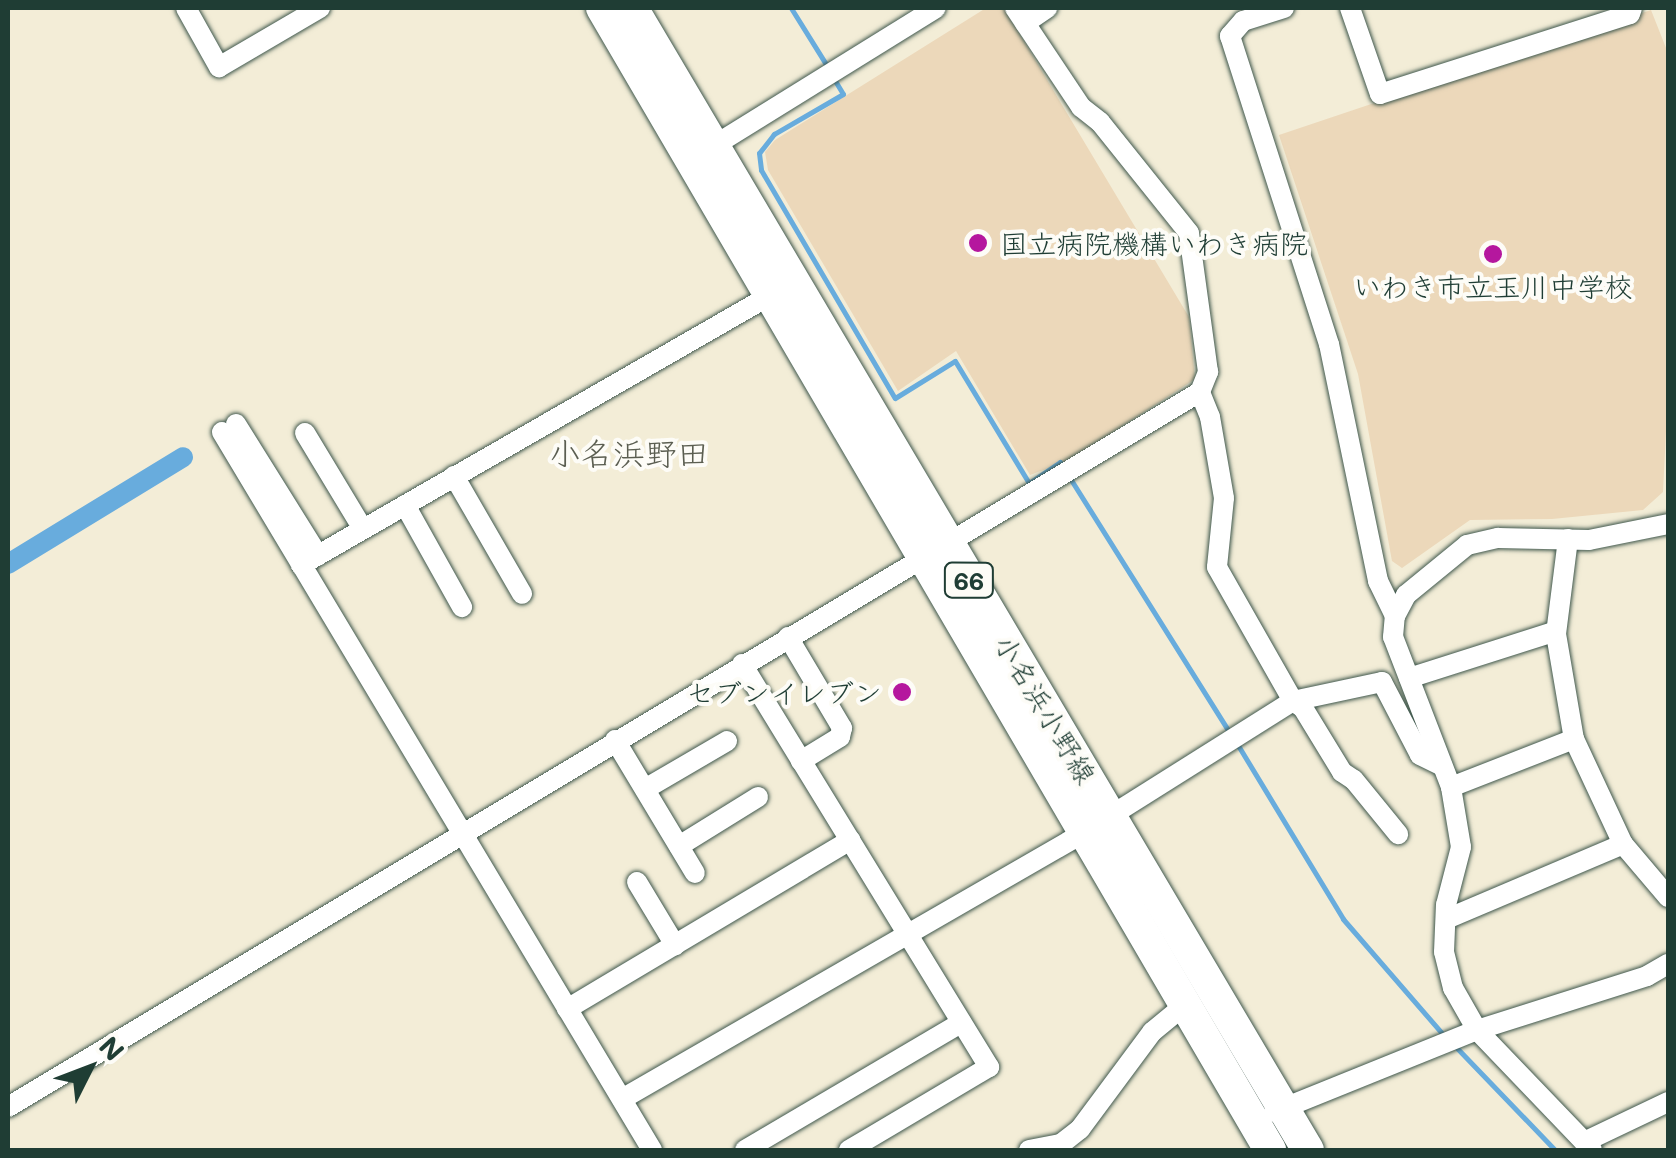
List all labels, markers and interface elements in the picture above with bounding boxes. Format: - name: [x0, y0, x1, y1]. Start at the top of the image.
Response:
- place label: 国立病院機構いわき病院: [1000, 226, 1308, 260]
- marker: 国立病院機構いわき病院: [965, 230, 991, 256]
- marker: いわき市立玉川中学校: [1482, 243, 1504, 265]
- place label: いわき市立玉川中学校: [1353, 269, 1633, 303]
- district label: 小名浜野田: [549, 433, 709, 471]
- road number: 66: [942, 560, 996, 600]
- street label: 小名浜小野線: [988, 628, 1104, 790]
- place label: セブンイレブン: [686, 675, 882, 709]
- marker: セブンイレブン: [891, 681, 913, 703]
- north arrow: [40, 1018, 140, 1118]
- text: N: [92, 1028, 133, 1068]

